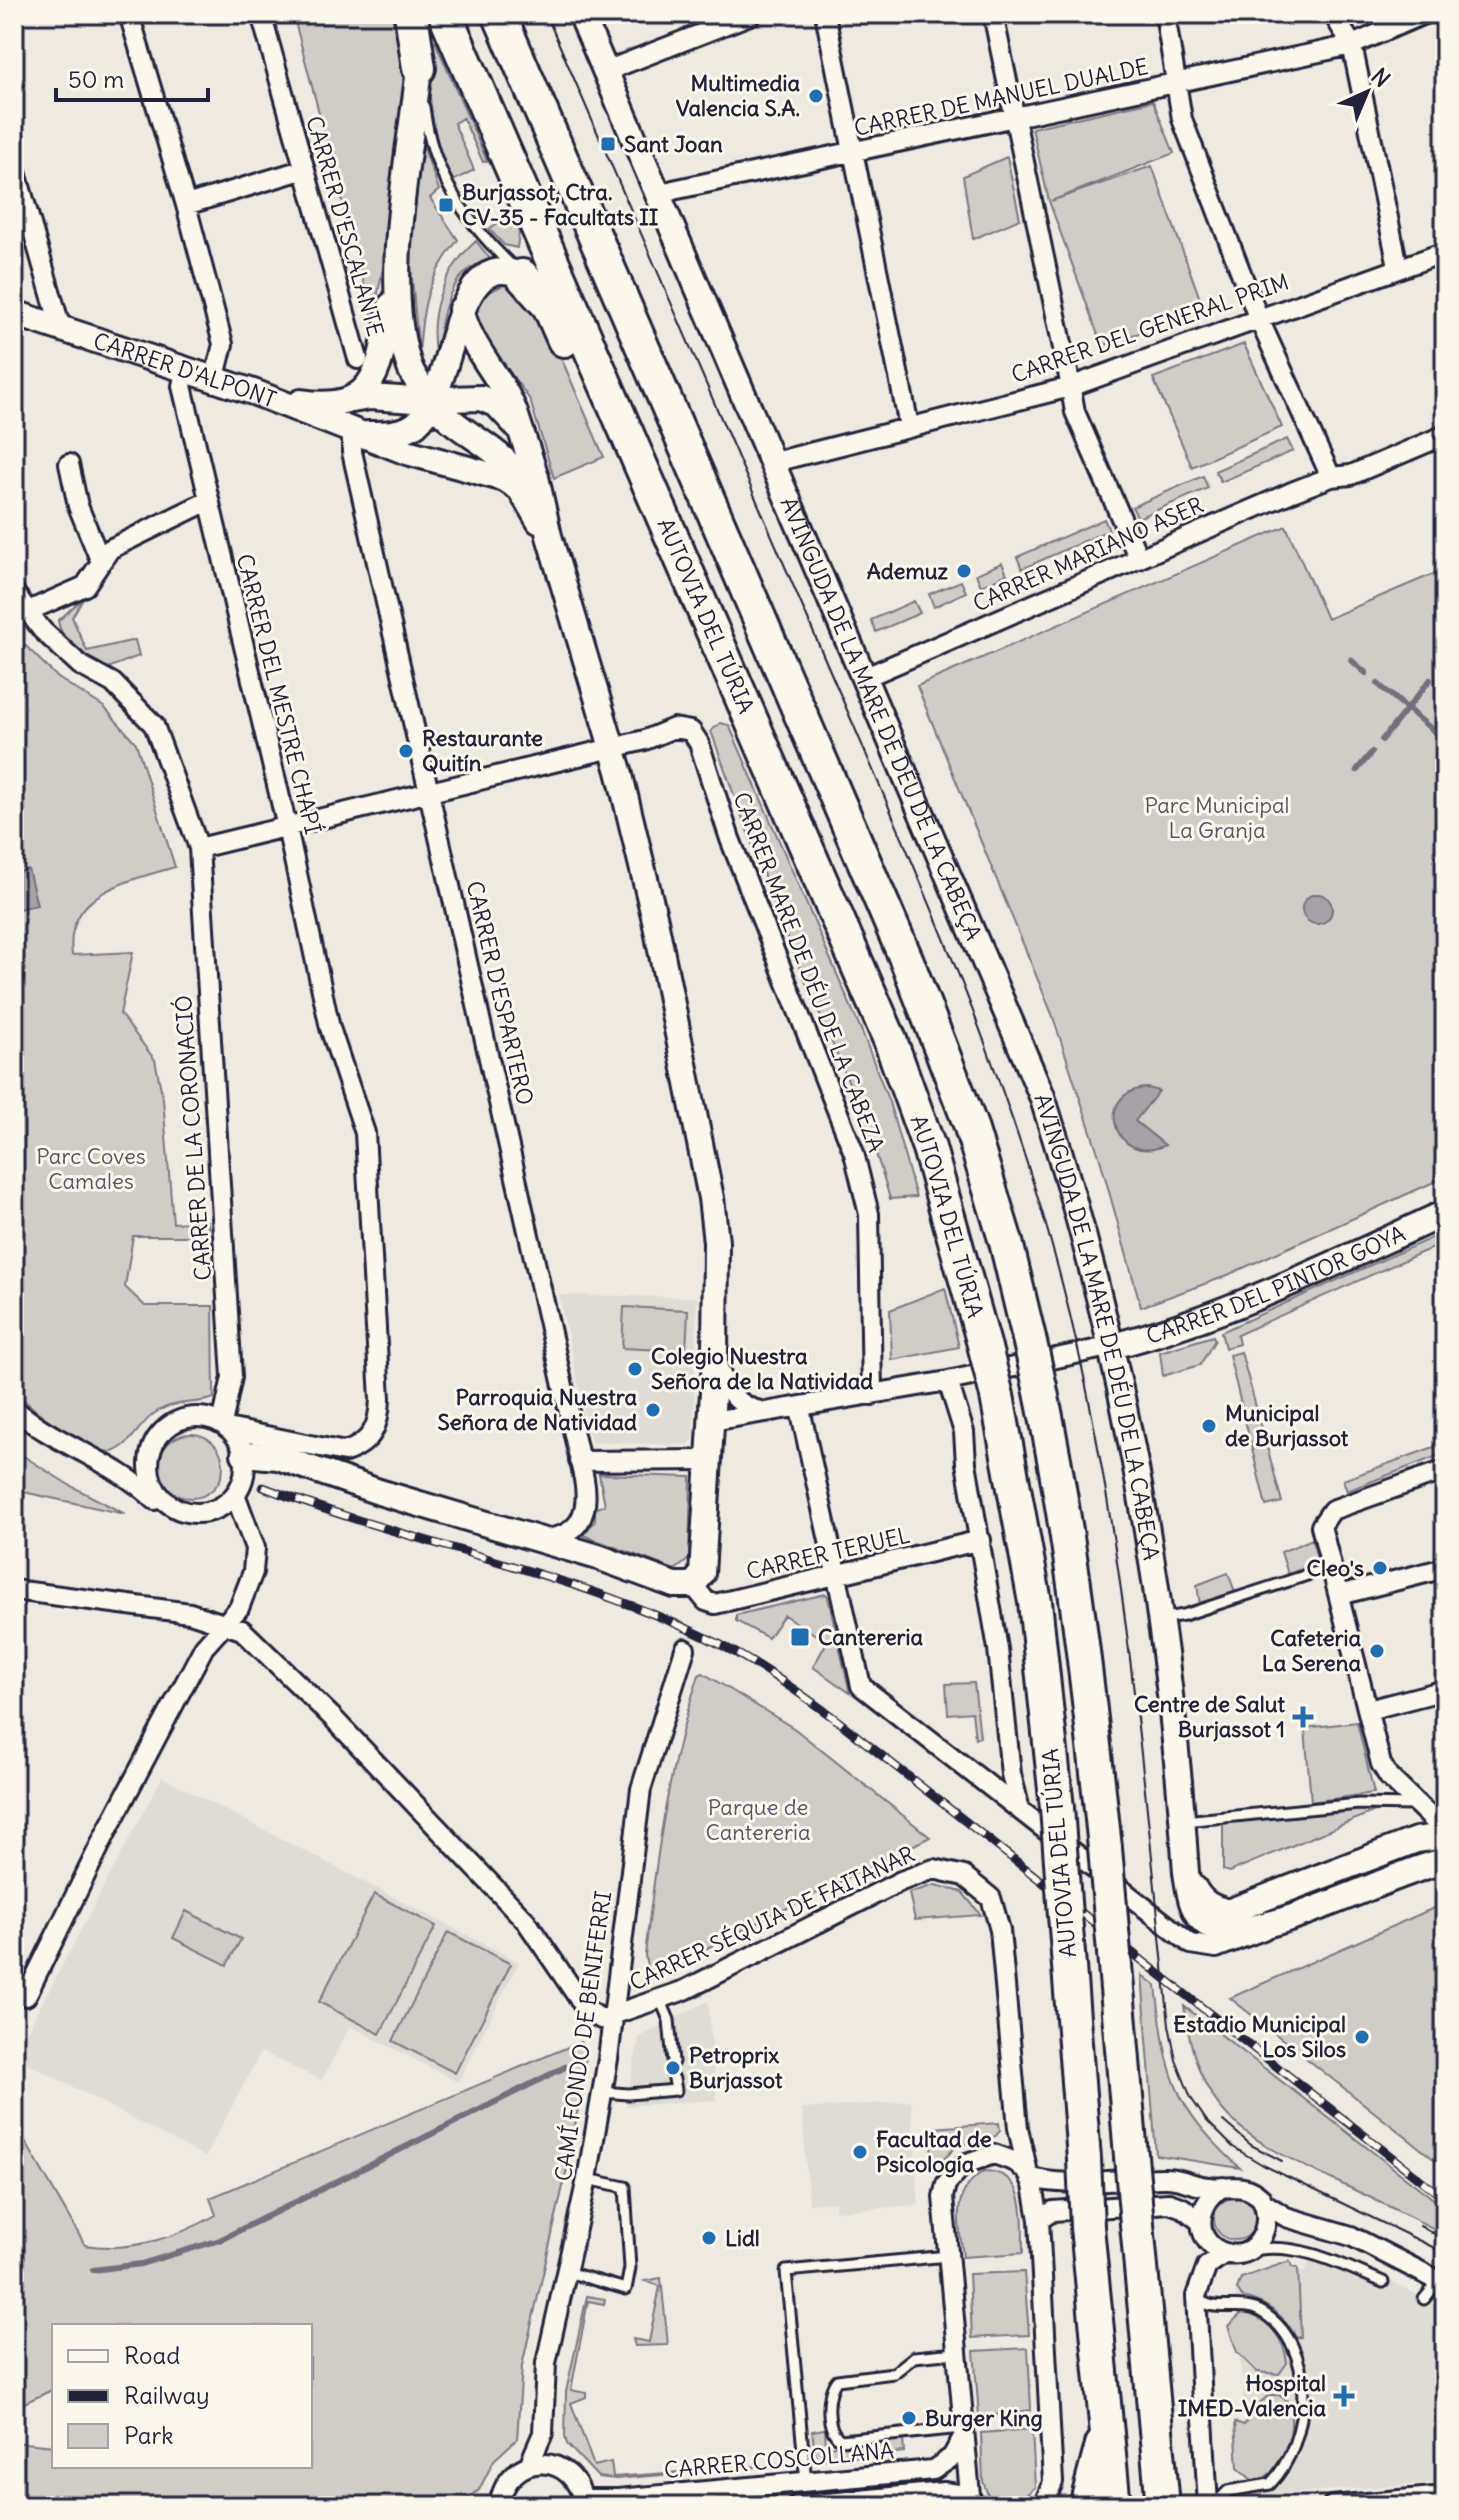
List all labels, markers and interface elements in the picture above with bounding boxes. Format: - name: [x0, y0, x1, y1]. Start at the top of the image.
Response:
- scale bar: [56, 52, 208, 102]
- street label: CARRER DE MANUEL DUALDE: [851, 52, 1151, 142]
- north arrow: [1327, 52, 1407, 132]
- text: N: [1366, 62, 1396, 93]
- text: 50 m: [68, 64, 124, 94]
- place label: Multimedia Valencia S.A.: [676, 69, 800, 122]
- marker: Multimedia Valencia S.A.: [807, 87, 825, 105]
- street label: CARRER D'ESCALANTE: [300, 113, 390, 339]
- place label: Sant Joan: [624, 130, 723, 158]
- marker: Sant Joan: [599, 135, 617, 153]
- place label: Burjassot, Ctra. CV-35 - Facultats II: [462, 178, 659, 231]
- marker: Burjassot, Ctra. CV-35 - Facultats II: [437, 196, 455, 214]
- street label: CARRER DEL GENERAL PRIM: [1008, 267, 1292, 389]
- street label: CARRER D'ALPONT: [90, 326, 280, 414]
- street label: CARRER MARIANO ASER: [968, 491, 1208, 617]
- street label: AVINGUDA DE LA MARE DE DÉU DE LA CABEÇA: [775, 493, 988, 944]
- street label: AUTOVIA DEL TÚRIA: [651, 514, 761, 718]
- street label: CARRER DEL MESTRE CHAPÍ: [231, 551, 327, 837]
- place label: Ademuz: [867, 557, 948, 585]
- marker: Ademuz: [955, 562, 973, 580]
- place label: Restaurante Quitín: [422, 724, 543, 777]
- marker: Restaurante Quitín: [397, 742, 415, 760]
- street label: CARRER MARE DE DÉU DE LA CABEZA: [727, 788, 891, 1156]
- park label: Parc Municipal La Granja: [1145, 791, 1289, 844]
- street label: CARRER D'ESPARTERO: [461, 878, 539, 1108]
- street label: CARRER DE LA CORONACIÓ: [169, 994, 217, 1282]
- street label: AVINGUDA DE LA MARE DE DÉU DE LA CABEÇA: [1028, 1090, 1166, 1562]
- street label: AUTOVIA DEL TÚRIA: [904, 1111, 990, 1321]
- park label: Parc Coves Camales: [36, 1142, 146, 1195]
- street label: CARRER DEL PINTOR GOYA: [1143, 1219, 1410, 1350]
- place label: Colegio Nuestra Señora de la Natividad: [651, 1342, 873, 1395]
- marker: Colegio Nuestra Señora de la Natividad: [626, 1360, 644, 1378]
- place label: Parroquia Nuestra Señora de Natividad: [437, 1383, 637, 1436]
- place label: Municipal de Burjassot: [1225, 1399, 1349, 1452]
- marker: Parroquia Nuestra Señora de Natividad: [644, 1401, 662, 1419]
- marker: Municipal de Burjassot: [1200, 1417, 1218, 1435]
- street label: CARRER TERUEL: [743, 1521, 913, 1585]
- place label: Cleo's: [1307, 1554, 1364, 1582]
- marker: Cleo's: [1371, 1559, 1389, 1577]
- place label: Cantereria: [818, 1623, 924, 1651]
- place label: Cafeteria La Serena: [1262, 1624, 1361, 1677]
- marker: Cantereria: [789, 1626, 811, 1648]
- marker: Cafeteria La Serena: [1368, 1642, 1386, 1660]
- place label: Centre de Salut Burjassot 1: [1134, 1690, 1286, 1743]
- marker: Centre de Salut Burjassot 1: [1292, 1706, 1314, 1728]
- street label: AUTOVIA DEL TÚRIA: [1036, 1747, 1082, 1959]
- park label: Parque de Cantereria: [705, 1793, 811, 1846]
- street label: CARRER SÉQUIA DE FAITANAR: [625, 1840, 919, 1996]
- street label: CAMÍ FONDO DE BENIFERRI: [549, 1889, 617, 2183]
- place label: Estadio Municipal Los Silos: [1173, 2010, 1346, 2063]
- marker: Estadio Municipal Los Silos: [1353, 2028, 1371, 2046]
- place label: Petroprix Burjassot: [689, 2041, 783, 2094]
- marker: Petroprix Burjassot: [664, 2059, 682, 2077]
- place label: Facultad de Psicología: [876, 2125, 992, 2178]
- marker: Facultad de Psicología: [851, 2143, 869, 2161]
- place label: Lidl: [725, 2224, 760, 2252]
- marker: Lidl: [700, 2229, 718, 2247]
- legend: [52, 2324, 312, 2468]
- text: Road: [124, 2340, 180, 2370]
- place label: Hospital IMED-Valencia: [1178, 2369, 1326, 2422]
- text: Railway: [124, 2380, 210, 2410]
- marker: Hospital IMED-Valencia: [1333, 2385, 1355, 2407]
- place label: Burger King: [925, 2404, 1043, 2432]
- marker: Burger King: [900, 2409, 918, 2427]
- text: Park: [124, 2420, 174, 2450]
- street label: CARRER COSCOLLANA: [663, 2436, 895, 2484]

